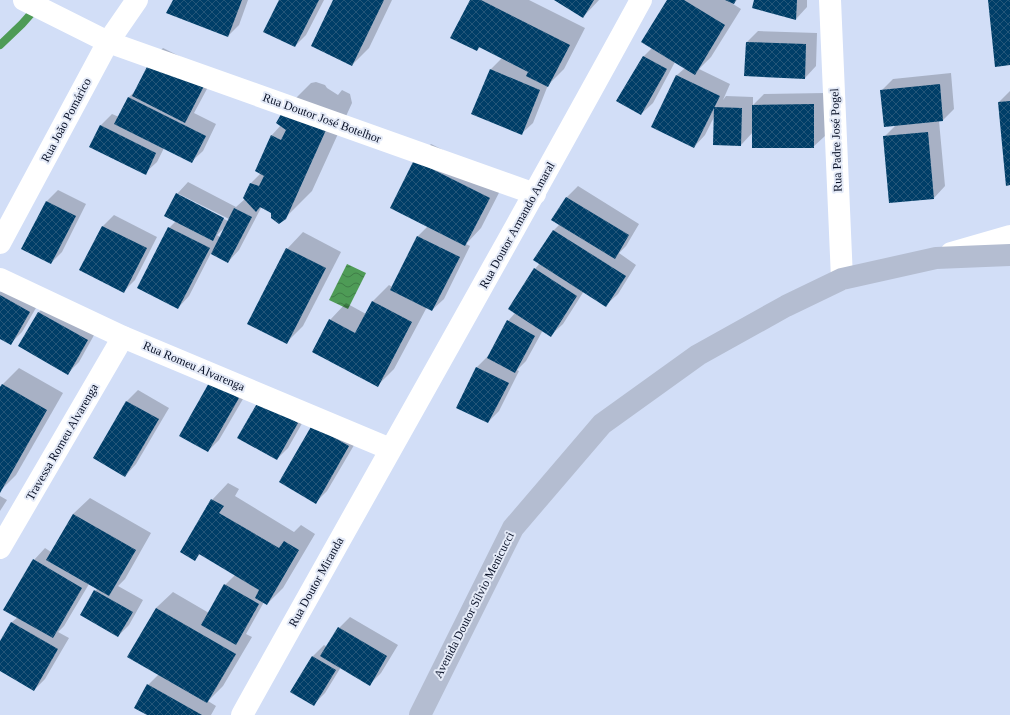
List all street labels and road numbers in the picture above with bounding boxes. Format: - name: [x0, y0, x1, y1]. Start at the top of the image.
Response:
- street label: Rua João Pomárico: [38, 76, 94, 164]
- street label: Rua Padre José Pogel: [827, 87, 845, 192]
- street label: Rua Doutor José Botelhor: [261, 90, 383, 146]
- street label: Rua Doutor Armando Amaral: [476, 159, 558, 291]
- street label: Rua Romeu Alvarenga: [141, 338, 248, 394]
- street label: Travessa Romeu Alvarenga: [23, 381, 101, 503]
- street label: Avenida Doutor Sílvio Menicucci: [431, 529, 517, 680]
- street label: Rua Doutor Miranda: [286, 534, 347, 629]

